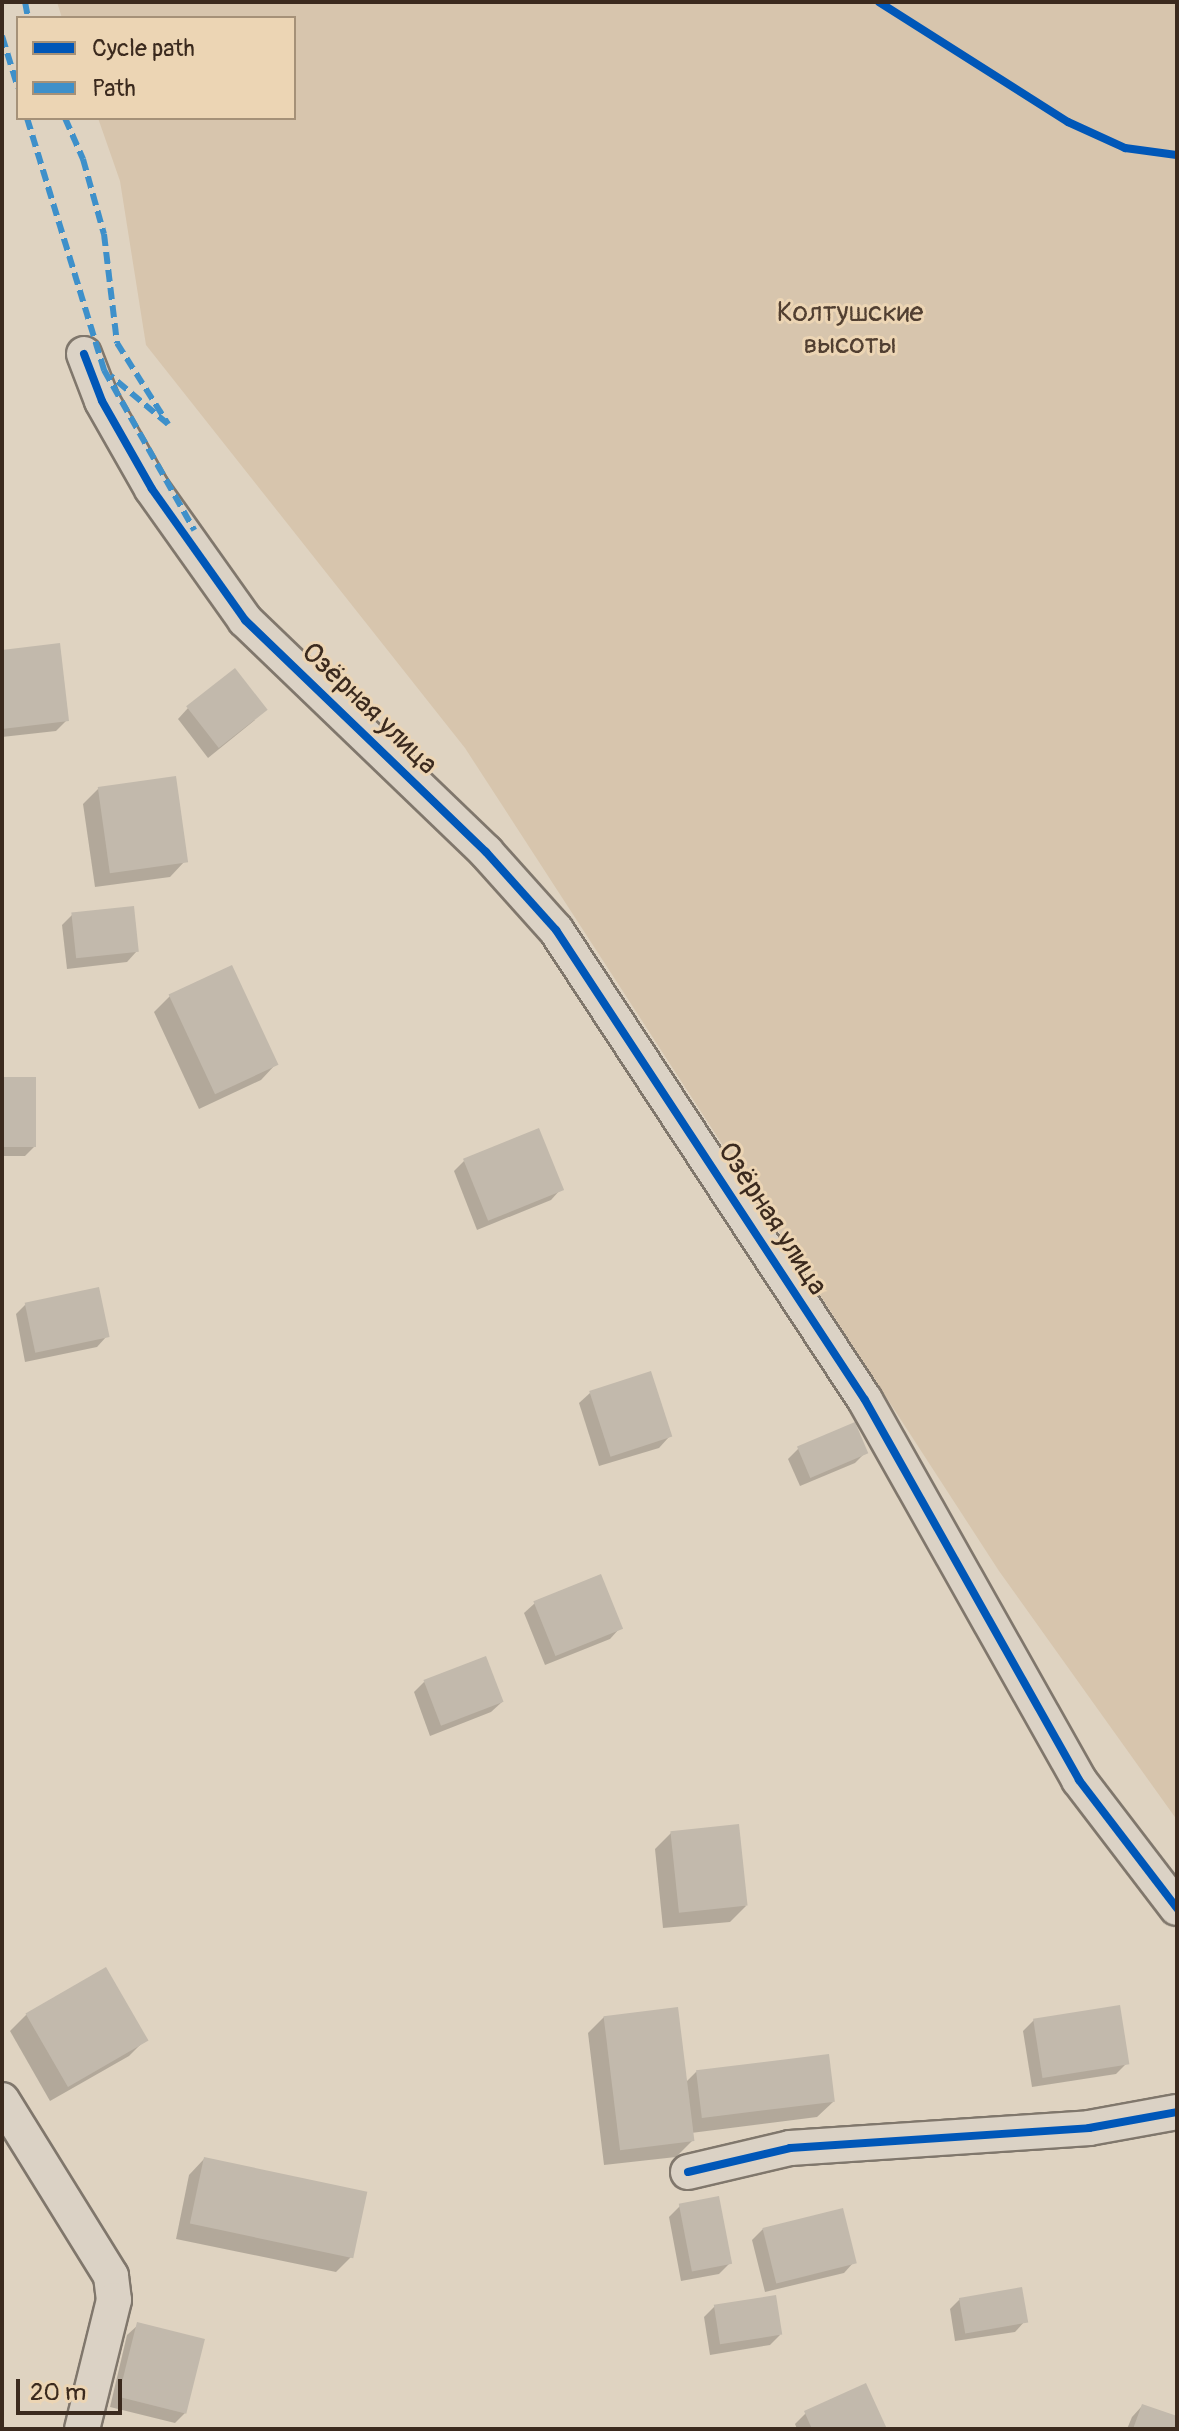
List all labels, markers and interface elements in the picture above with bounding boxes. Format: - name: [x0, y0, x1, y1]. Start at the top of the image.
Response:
- legend: [16, 16, 296, 120]
- text: Cycle path: [92, 34, 195, 63]
- text: Path: [92, 74, 136, 103]
- park label: Колтушские высоты: [777, 296, 923, 362]
- street label: Озёрная улица: [294, 636, 444, 782]
- street label: Озёрная улица: [710, 1136, 834, 1302]
- scale bar: [20, 2363, 126, 2413]
- text: 20 m: [30, 2378, 86, 2407]

